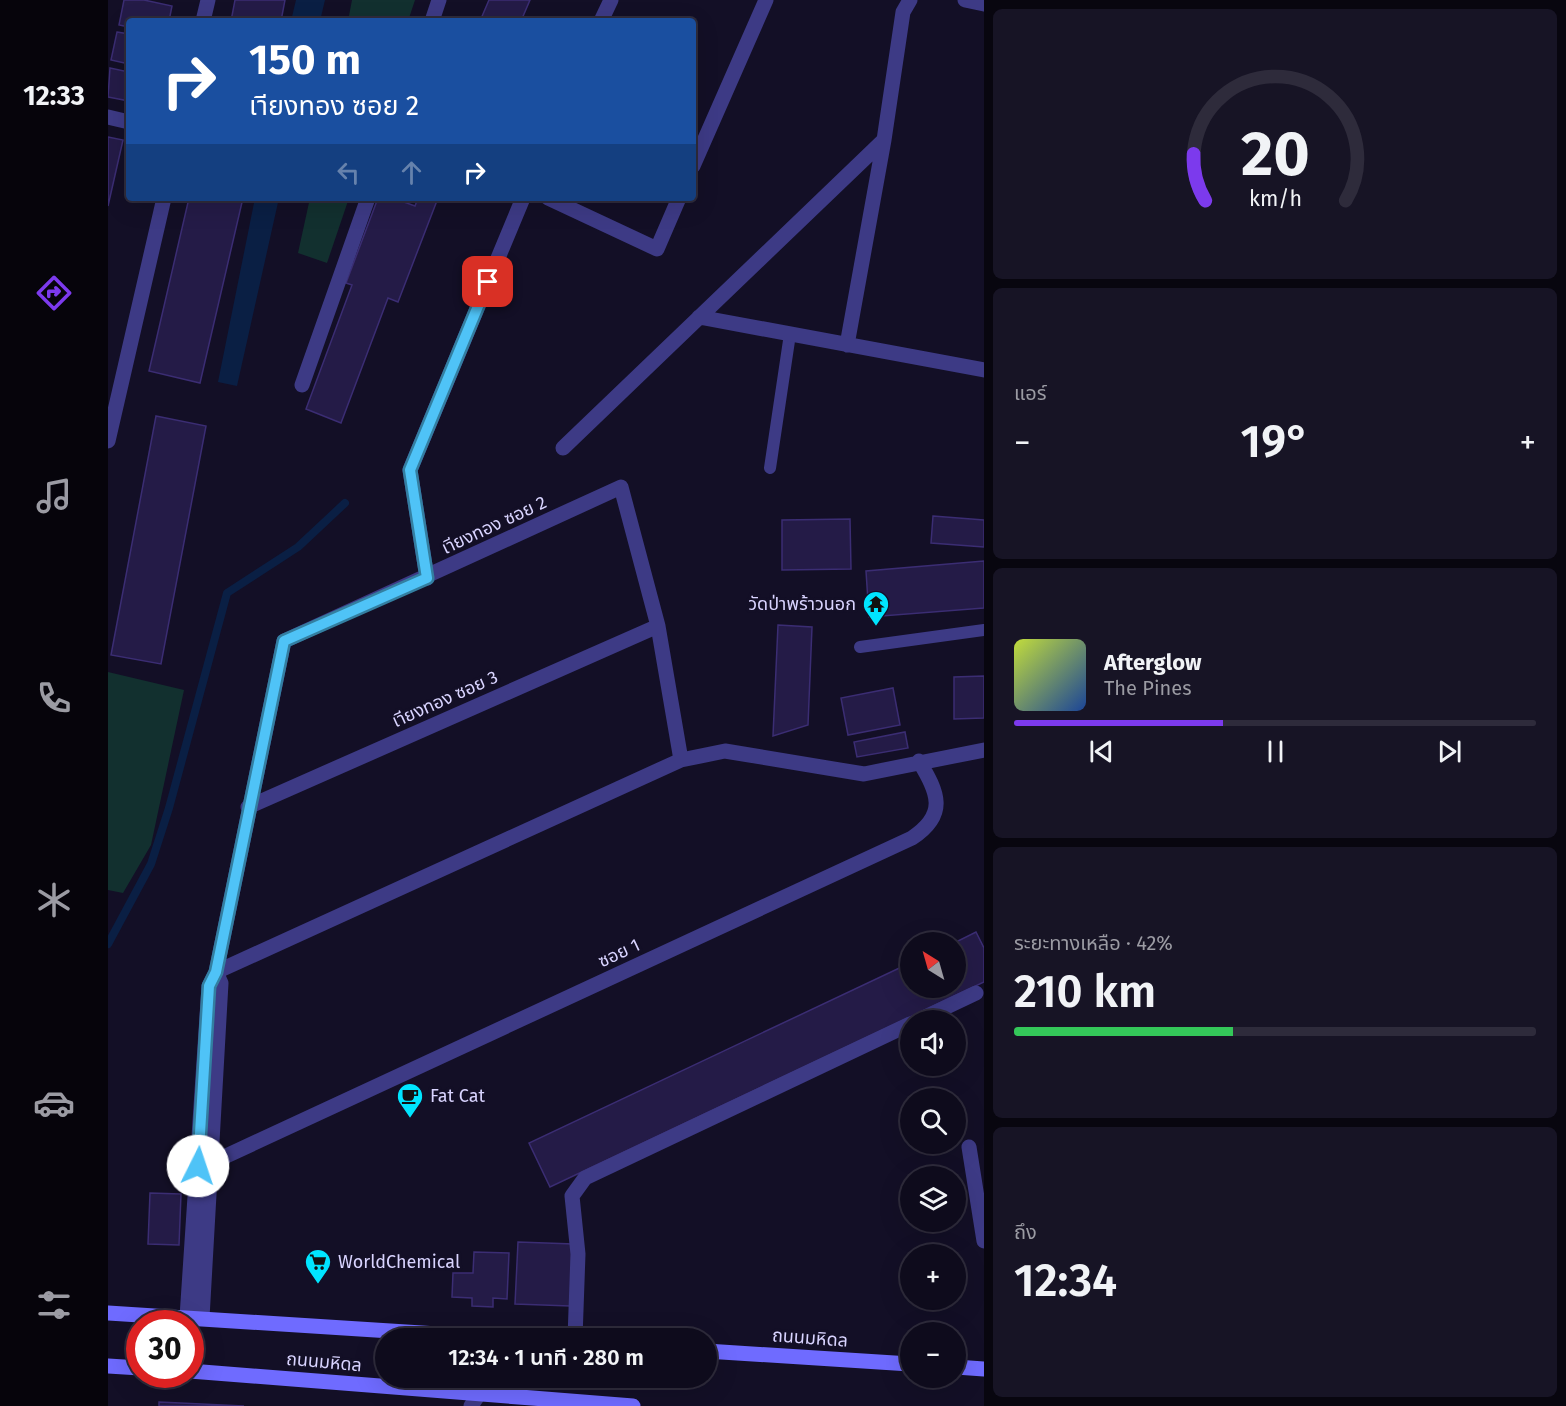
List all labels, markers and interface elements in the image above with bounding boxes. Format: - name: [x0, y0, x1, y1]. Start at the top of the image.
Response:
- text: 150 m: [249, 35, 361, 85]
- icon: right: [150, 42, 228, 120]
- text: 12:33: [23, 80, 85, 112]
- text: เาียงทอง ซอย 2: [249, 90, 419, 122]
- text: 20: [1241, 117, 1309, 192]
- icon: left: [332, 156, 365, 189]
- icon: ahead: [395, 156, 428, 189]
- icon: right: [458, 156, 491, 189]
- text: km/h: [1248, 187, 1302, 213]
- pin: [462, 256, 513, 307]
- icon: arrive: [471, 265, 504, 298]
- icon: directions: [33, 272, 75, 314]
- text: แอร์: [1014, 381, 1046, 405]
- text: 19°: [1241, 415, 1309, 469]
- text: −: [1014, 423, 1031, 463]
- text: +: [1520, 423, 1536, 463]
- icon: music: [33, 475, 75, 517]
- street label: เาียงทอง ซอย 2: [438, 491, 550, 559]
- temple icon: วัดป่าพร้าวนอก: [861, 589, 891, 627]
- place label: วัดป่าพร้าวนอก: [748, 593, 856, 615]
- text: Afterglow: [1104, 649, 1201, 676]
- street label: เาียงทอง ซอย 3: [389, 666, 501, 732]
- text: The Pines: [1104, 676, 1191, 700]
- icon: phone: [33, 677, 75, 719]
- icon: previous: [1085, 735, 1118, 768]
- icon: pause: [1259, 735, 1292, 768]
- icon: next: [1433, 735, 1466, 768]
- icon: climate: [33, 879, 75, 921]
- text: ระยะทางเหลือ · 42%: [1014, 931, 1173, 955]
- north arrow: [900, 932, 966, 998]
- map controls: [900, 932, 966, 1388]
- street label: ซอย 1: [595, 934, 643, 972]
- text: 210 km: [1014, 965, 1156, 1019]
- button: sound: [900, 1010, 966, 1076]
- cafe icon: Fat Cat: [395, 1081, 425, 1119]
- icon: car: [33, 1082, 75, 1124]
- place label: Fat Cat: [430, 1085, 486, 1107]
- button: search: [900, 1088, 966, 1154]
- position arrow: [166, 1134, 230, 1198]
- button: layers: [900, 1166, 966, 1232]
- text: ถึง: [1014, 1220, 1037, 1244]
- button: +: [900, 1244, 966, 1310]
- supermarket icon: WorldChemical: [303, 1247, 333, 1285]
- place label: WorldChemical: [338, 1251, 460, 1273]
- text: 12:34: [1014, 1254, 1117, 1308]
- icon: filters: [33, 1284, 75, 1326]
- speed limit sign: 30: [126, 1310, 204, 1388]
- button: −: [900, 1322, 966, 1388]
- street label: ถนนมหิดล: [771, 1324, 849, 1352]
- text: 12:34 · 1 นาที · 280 m: [448, 1344, 644, 1371]
- street label: ถนนมหิดล: [285, 1348, 363, 1376]

